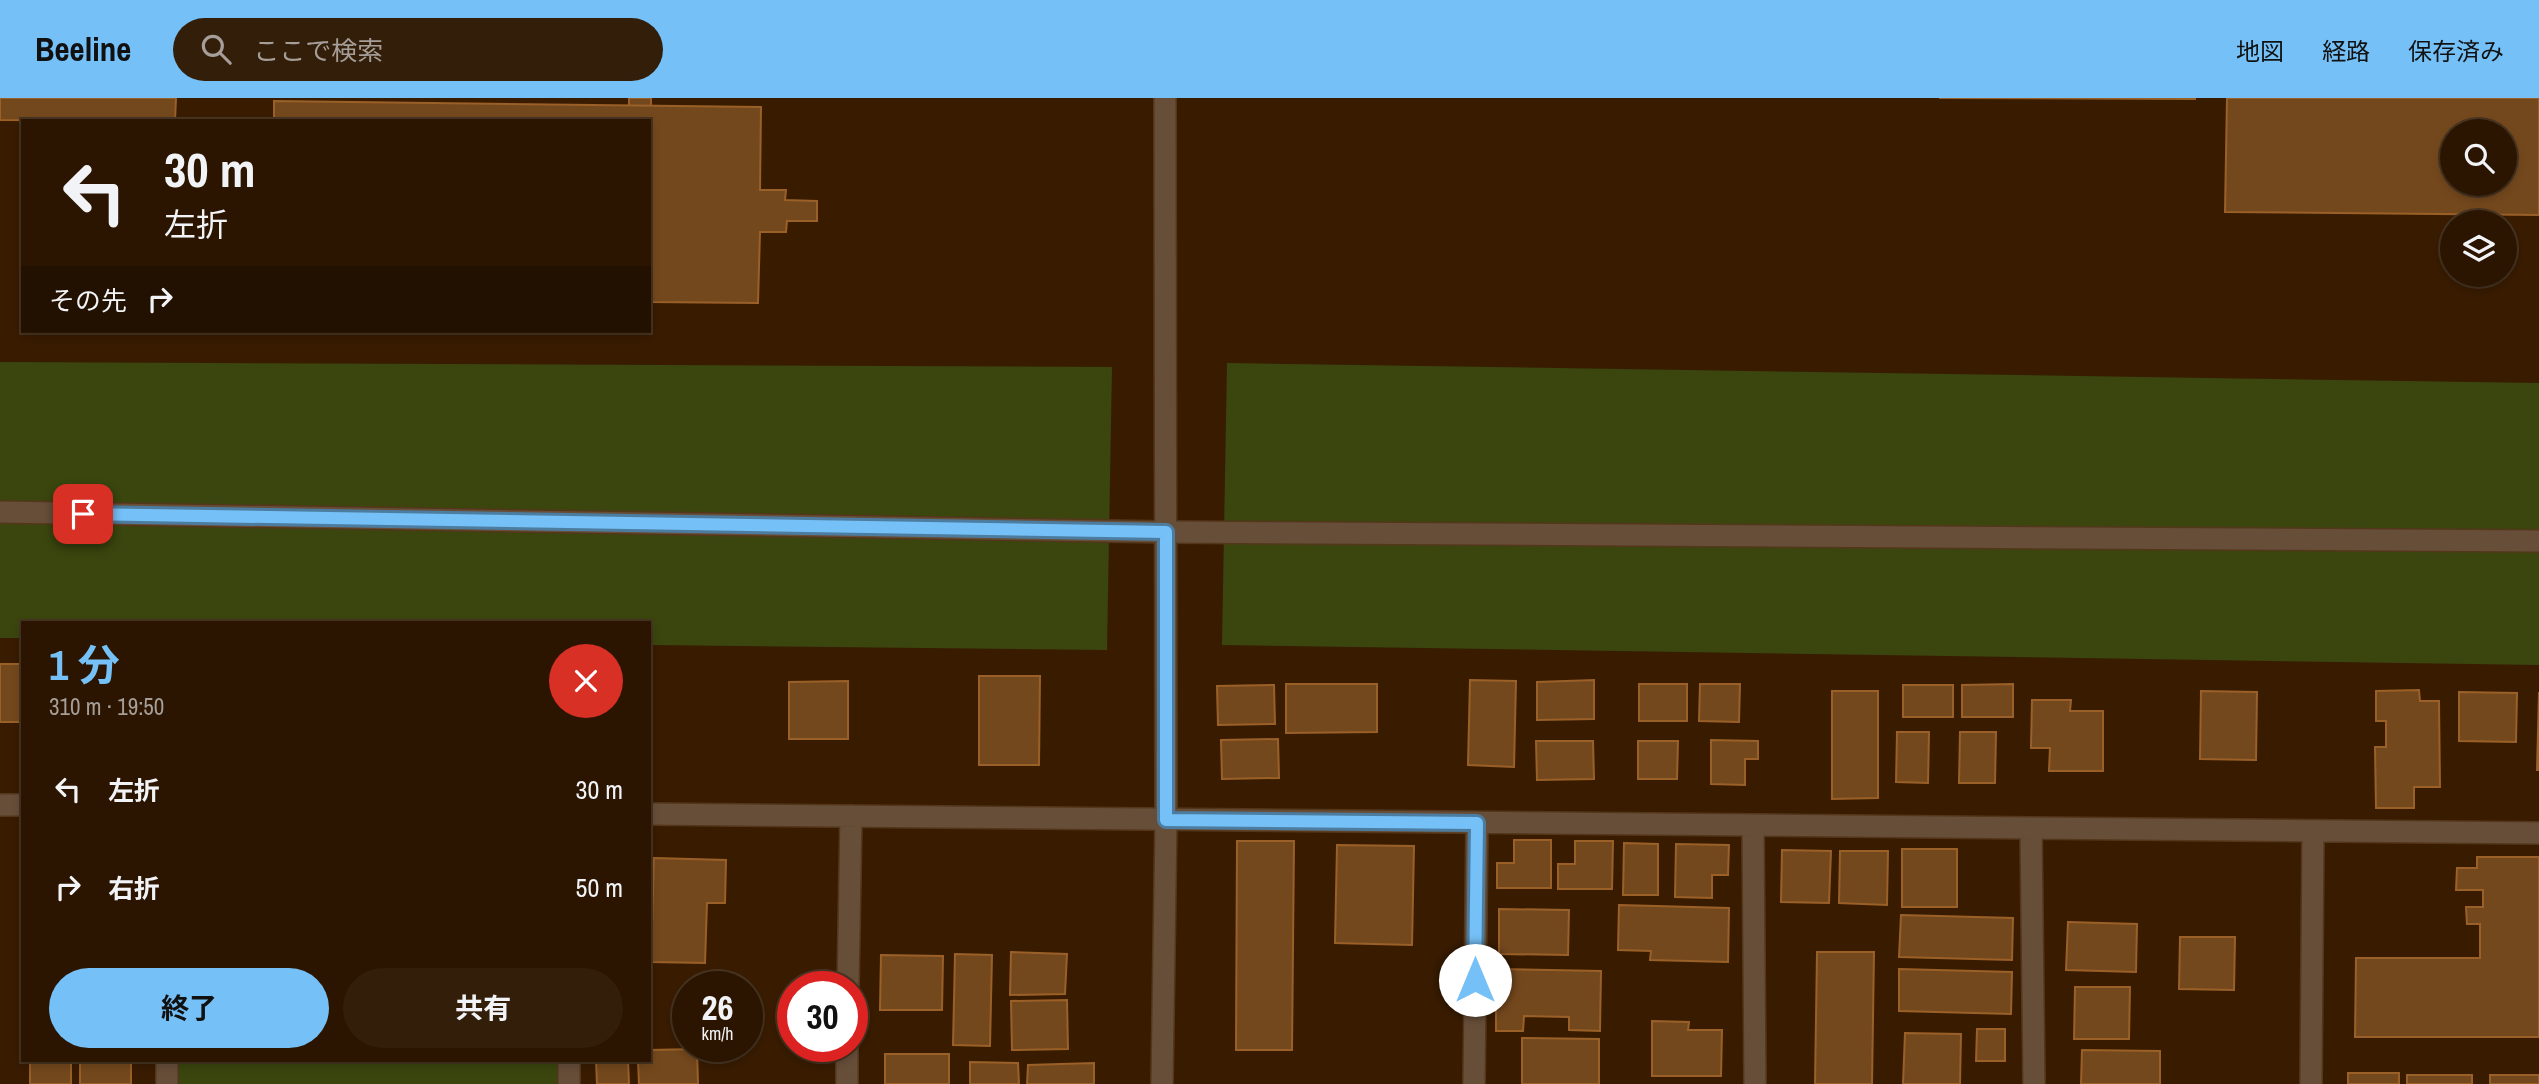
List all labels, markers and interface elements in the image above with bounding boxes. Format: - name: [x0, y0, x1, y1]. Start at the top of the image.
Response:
- search box: [173, 18, 663, 81]
- text: Beeline: [35, 27, 131, 71]
- icon: search: [197, 30, 235, 68]
- text: ここで検索: [253, 33, 383, 68]
- text: 地図: [2236, 35, 2284, 67]
- text: 経路: [2322, 35, 2370, 67]
- text: 保存済み: [2408, 35, 2504, 67]
- map controls: [2440, 119, 2517, 287]
- button: search: [2440, 119, 2517, 196]
- text: 30 m: [164, 136, 256, 202]
- icon: left: [49, 147, 140, 238]
- text: 左折: [164, 203, 228, 246]
- button: layers: [2440, 210, 2517, 287]
- icon: right: [141, 280, 179, 318]
- text: その先: [49, 283, 127, 318]
- pin: [53, 484, 113, 544]
- icon: arrive: [64, 495, 102, 533]
- text: 1 分: [49, 637, 120, 693]
- button: close: [549, 644, 623, 718]
- text: 310 m · 19:50: [49, 691, 164, 722]
- icon: left: [49, 770, 87, 808]
- text: 30 m: [576, 772, 623, 807]
- text: 左折: [108, 773, 160, 808]
- icon: right: [49, 868, 87, 906]
- text: 50 m: [576, 870, 623, 905]
- text: 右折: [108, 871, 160, 906]
- position arrow: [1438, 943, 1512, 1017]
- button: 終了: [49, 968, 329, 1048]
- button: 共有: [343, 968, 623, 1048]
- speed limit sign: 30: [777, 971, 868, 1062]
- text: 26: [702, 984, 733, 1031]
- text: km/h: [702, 1021, 734, 1046]

